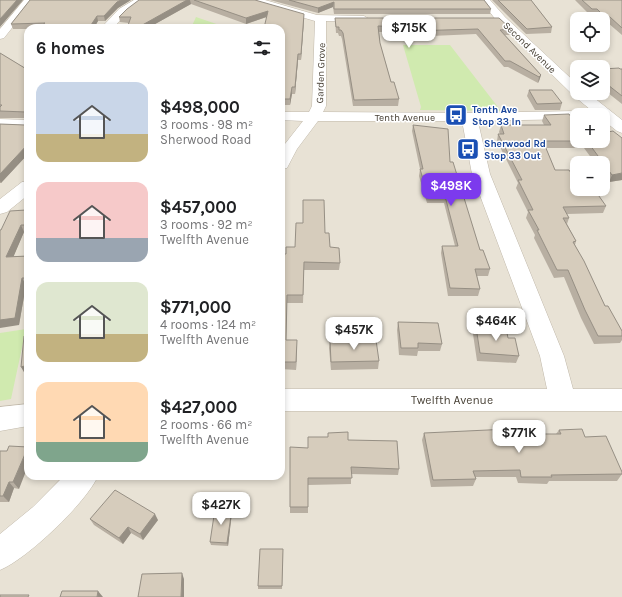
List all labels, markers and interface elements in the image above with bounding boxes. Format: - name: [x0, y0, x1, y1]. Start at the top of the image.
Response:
- map controls: [570, 12, 610, 196]
- button: locate: [570, 12, 610, 52]
- pin: $715K: [381, 15, 437, 49]
- street label: Second Avenue: [500, 19, 558, 76]
- text: $715K: [391, 20, 427, 35]
- icon: filters: [251, 37, 273, 59]
- text: 6 homes: [36, 38, 105, 58]
- street label: Garden Grove: [314, 42, 328, 104]
- button: layers: [570, 60, 610, 100]
- text: $498,000: [160, 97, 240, 117]
- icon: home: [68, 98, 116, 146]
- bus stop icon: Tenth Ave Stop 33 In: [443, 102, 469, 128]
- place label: Tenth Ave Stop 33 In: [472, 104, 521, 128]
- button: +: [570, 108, 610, 148]
- street label: Tenth Avenue: [375, 112, 435, 124]
- text: 3 rooms · 98 m²: [160, 117, 253, 132]
- text: Sherwood Road: [160, 132, 251, 147]
- bus stop icon: Sherwood Rd Stop 33 Out: [455, 136, 481, 162]
- place label: Sherwood Rd Stop 33 Out: [484, 138, 546, 162]
- button: −: [570, 156, 610, 196]
- pin: $498K: [423, 173, 479, 207]
- text: $498K: [430, 178, 472, 193]
- text: $457,000: [160, 197, 237, 217]
- icon: home: [68, 198, 116, 246]
- text: 3 rooms · 92 m²: [160, 217, 253, 232]
- text: Twelfth Avenue: [160, 232, 249, 247]
- text: $771,000: [160, 297, 231, 317]
- icon: home: [68, 298, 116, 346]
- pin: $464K: [468, 308, 524, 342]
- text: $464K: [476, 313, 516, 328]
- text: 4 rooms · 124 m²: [160, 317, 256, 332]
- pin: $457K: [326, 317, 382, 351]
- text: $457K: [334, 322, 374, 337]
- text: Twelfth Avenue: [160, 332, 249, 347]
- street label: Twelfth Avenue: [411, 393, 493, 407]
- text: $427,000: [160, 397, 237, 417]
- icon: home: [68, 398, 116, 446]
- text: 2 rooms · 66 m²: [160, 417, 252, 432]
- pin: $771K: [491, 420, 547, 454]
- text: $771K: [501, 425, 537, 440]
- text: Twelfth Avenue: [160, 432, 249, 447]
- pin: $427K: [193, 492, 249, 526]
- text: $427K: [201, 497, 241, 512]

